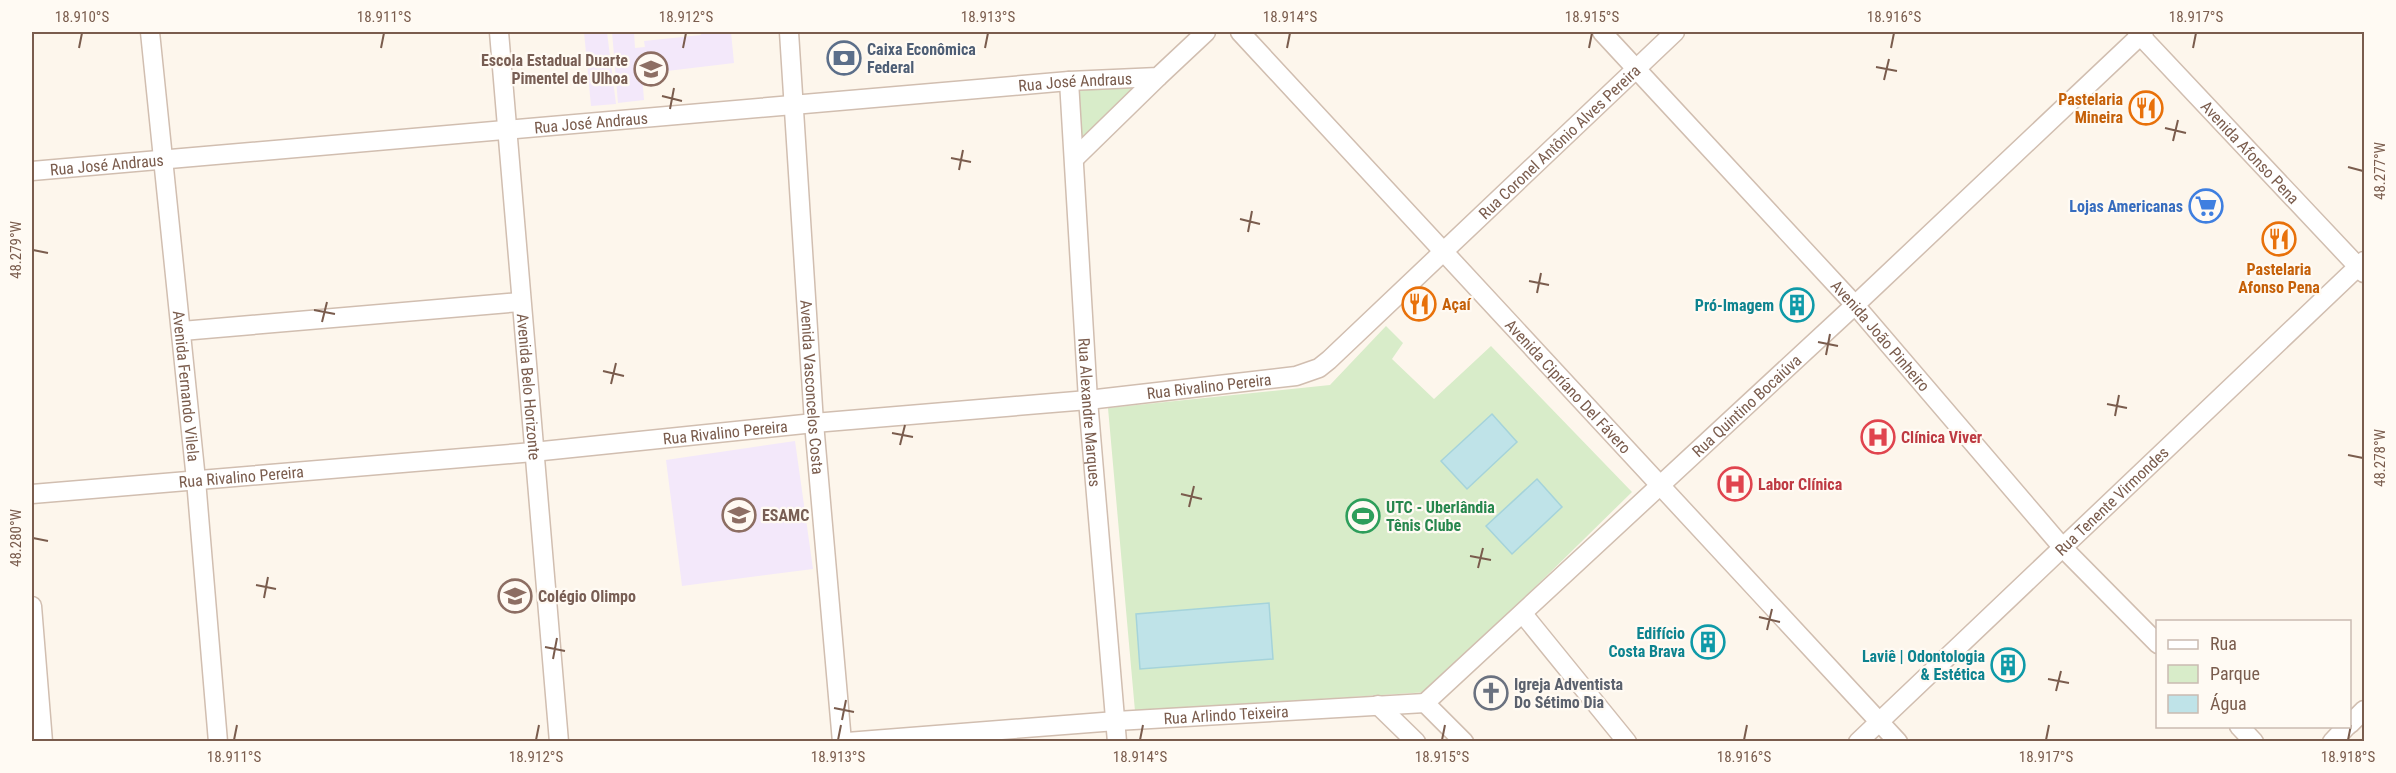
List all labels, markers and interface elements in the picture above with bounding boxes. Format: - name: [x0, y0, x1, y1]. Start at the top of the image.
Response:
- text: 18.910°S: [55, 8, 109, 26]
- text: 18.911°S: [357, 8, 411, 26]
- text: 18.912°S: [659, 8, 713, 26]
- text: 18.913°S: [961, 8, 1015, 26]
- text: 18.914°S: [1263, 8, 1317, 26]
- text: 18.915°S: [1565, 8, 1619, 26]
- text: 18.916°S: [1867, 8, 1921, 26]
- text: 18.917°S: [2169, 8, 2223, 26]
- bank icon: Caixa Econômica Federal: [826, 40, 862, 76]
- place label: Caixa Econômica Federal: [867, 40, 976, 77]
- place label: Escola Estadual Duarte Pimentel de Ulhoa: [481, 51, 628, 88]
- school or university icon: Escola Estadual Duarte Pimentel de Ulhoa: [633, 51, 669, 87]
- street label: Rua Coronel Antônio Alves Pereira: [1475, 61, 1644, 223]
- street label: Rua José Andraus: [1017, 69, 1132, 95]
- place label: Pastelaria Mineira: [2058, 90, 2123, 127]
- restaurant icon: Pastelaria Mineira: [2128, 90, 2164, 126]
- street label: Avenida Afonso Pena: [2197, 97, 2303, 208]
- street label: Rua José Andraus: [533, 108, 649, 137]
- text: 48.277°W: [2371, 141, 2389, 200]
- street label: Rua José Andraus: [49, 150, 164, 179]
- supermarket icon: Lojas Americanas: [2188, 188, 2224, 224]
- place label: Lojas Americanas: [2069, 197, 2183, 216]
- text: 48.279°W: [7, 220, 25, 279]
- restaurant icon: Pastelaria Afonso Pena: [2261, 221, 2297, 257]
- place label: Pastelaria Afonso Pena: [2238, 260, 2320, 297]
- street label: Avenida João Pinheiro: [1827, 276, 1934, 395]
- restaurant icon: Açaí: [1401, 286, 1437, 322]
- building icon: Pró-Imagem: [1779, 287, 1815, 323]
- place label: Açaí: [1442, 295, 1472, 314]
- place label: Pró-Imagem: [1695, 296, 1774, 315]
- street label: Avenida Vasconcelos Costa: [797, 299, 828, 475]
- street label: Avenida Fernando Vilela: [169, 310, 204, 463]
- street label: Avenida Belo Horizonte: [513, 313, 545, 461]
- street label: Avenida Cipríano Del Fávero: [1501, 315, 1635, 457]
- street label: Rua Alexandre Marques: [1075, 337, 1105, 488]
- street label: Rua Quintino Bocaiúva: [1688, 350, 1805, 461]
- street label: Rua Rivalino Pereira: [1146, 369, 1272, 403]
- street label: Rua Rivalino Pereira: [662, 416, 789, 448]
- hospital icon: Clínica Viver: [1860, 419, 1896, 455]
- place label: Clínica Viver: [1901, 428, 1982, 447]
- text: 48.278°W: [2371, 428, 2389, 487]
- street label: Rua Tenente Virmondes: [2051, 443, 2172, 559]
- street label: Rua Rivalino Pereira: [178, 462, 305, 491]
- hospital icon: Labor Clínica: [1717, 466, 1753, 502]
- place label: Labor Clínica: [1758, 475, 1843, 494]
- school or university icon: ESAMC: [721, 497, 757, 533]
- sports icon: UTC - Uberlândia Tênis Clube: [1345, 498, 1381, 534]
- place label: UTC - Uberlândia Tênis Clube: [1386, 498, 1495, 535]
- place label: ESAMC: [762, 506, 809, 525]
- text: 48.280°W: [7, 508, 25, 567]
- school or university icon: Colégio Olimpo: [497, 578, 533, 614]
- place label: Colégio Olimpo: [538, 587, 636, 606]
- legend: [2156, 620, 2351, 728]
- place label: Edifício Costa Brava: [1608, 624, 1685, 661]
- building icon: Edifício Costa Brava: [1690, 624, 1726, 660]
- text: Rua: [2210, 633, 2237, 654]
- place label: Laviê | Odontologia & Estética: [1862, 647, 1985, 684]
- building icon: Laviê | Odontologia & Estética: [1990, 647, 2026, 683]
- text: Parque: [2210, 663, 2260, 684]
- church icon: Igreja Adventista Do Sétimo Dia: [1473, 675, 1509, 711]
- place label: Igreja Adventista Do Sétimo Dia: [1514, 675, 1624, 712]
- text: Água: [2210, 693, 2247, 714]
- street label: Rua Arlindo Teixeira: [1163, 701, 1289, 728]
- text: 18.911°S: [207, 748, 261, 766]
- text: 18.912°S: [509, 748, 563, 766]
- text: 18.913°S: [811, 748, 865, 766]
- text: 18.914°S: [1113, 748, 1167, 766]
- text: 18.915°S: [1415, 748, 1469, 766]
- text: 18.916°S: [1717, 748, 1771, 766]
- text: 18.917°S: [2019, 748, 2073, 766]
- text: 18.918°S: [2321, 748, 2375, 766]

